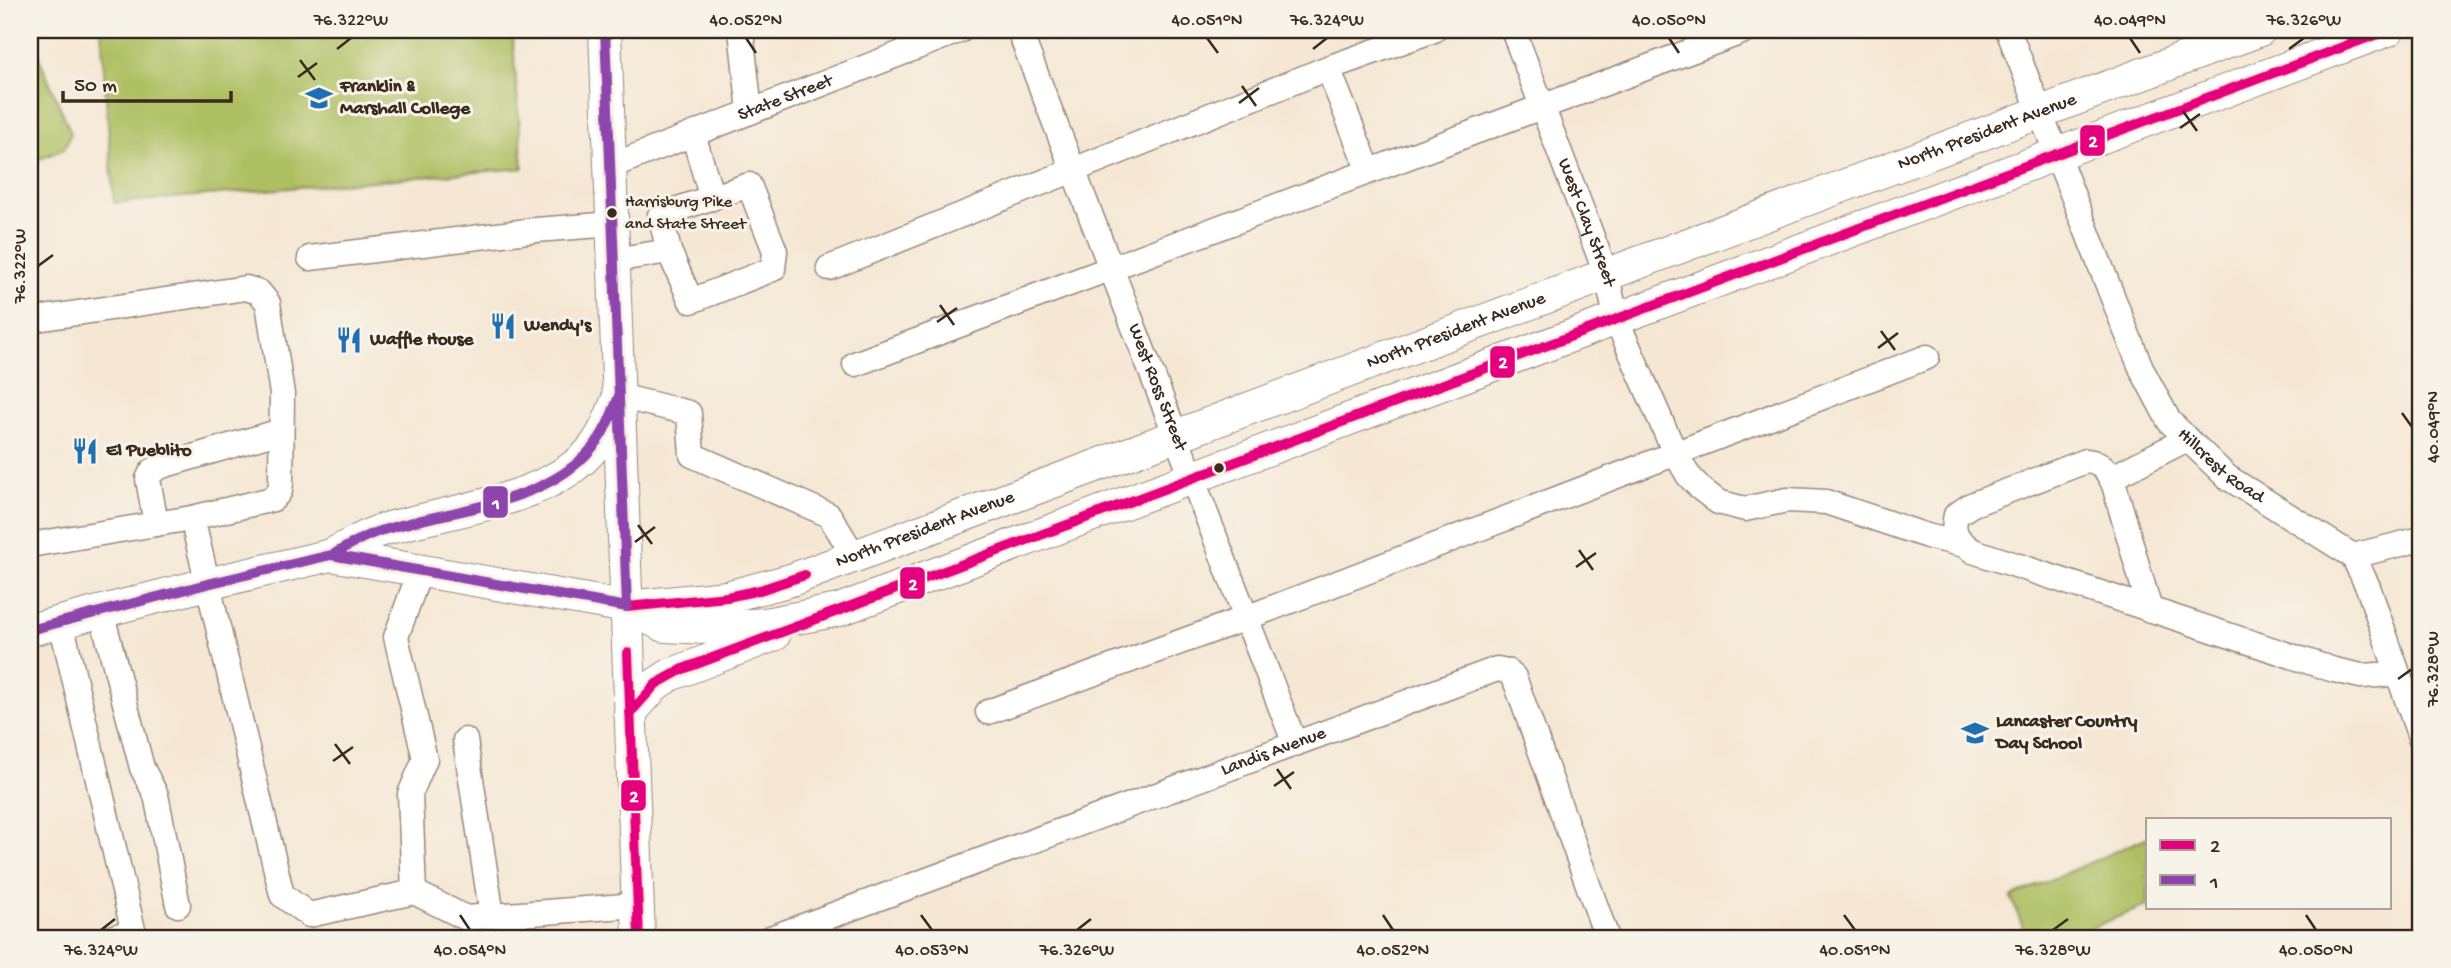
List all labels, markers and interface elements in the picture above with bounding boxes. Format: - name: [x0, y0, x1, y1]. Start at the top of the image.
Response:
- text: 76.322°W: [313, 11, 388, 32]
- text: 40.052°N: [710, 11, 782, 32]
- text: 40.051°N: [1171, 11, 1243, 32]
- text: 76.324°W: [1289, 11, 1364, 32]
- text: 40.050°N: [1632, 11, 1706, 32]
- text: 40.049°N: [2094, 11, 2166, 32]
- text: 76.326°W: [2266, 11, 2341, 32]
- scale bar: [63, 60, 231, 104]
- street label: State Street: [735, 69, 838, 127]
- text: 50 m: [74, 75, 117, 100]
- place label: Franklin & Marshall College: [339, 76, 471, 121]
- school or university icon: Franklin & Marshall College: [304, 83, 334, 113]
- street label: North President Avenue: [1895, 88, 2080, 176]
- line badge: 2: [2079, 124, 2106, 157]
- text: 2: [2088, 132, 2098, 155]
- street label: West Clay Street: [1552, 155, 1621, 291]
- place label: Harrisburg Pike and State Street: [625, 193, 748, 235]
- marker: Harrisburg Pike and State Street: [605, 206, 619, 220]
- text: 76.322°W: [11, 229, 32, 304]
- street label: North President Avenue: [1364, 287, 1549, 375]
- restaurant icon: Wendy's: [488, 311, 518, 341]
- place label: Wendy's: [523, 315, 592, 338]
- street label: West Ross Street: [1122, 320, 1193, 456]
- restaurant icon: Waffle House: [334, 325, 364, 355]
- place label: Waffle House: [369, 329, 474, 352]
- line badge: 2: [1489, 345, 1516, 379]
- text: 2: [1498, 353, 1508, 376]
- text: 40.049°N: [2424, 391, 2445, 463]
- street label: Hillcrest Road: [2172, 423, 2270, 510]
- restaurant icon: El Pueblito: [70, 436, 100, 466]
- place label: El Pueblito: [106, 440, 192, 463]
- unlabelled marker: [1212, 461, 1226, 475]
- line badge: 1: [482, 485, 509, 519]
- street label: North President Avenue: [833, 486, 1018, 574]
- text: 1: [491, 494, 500, 517]
- line badge: 2: [899, 566, 926, 600]
- text: 2: [908, 575, 918, 598]
- text: 76.328°W: [2424, 631, 2445, 708]
- place label: Lancaster Country Day School: [1994, 711, 2138, 756]
- school or university icon: Lancaster Country Day School: [1960, 718, 1990, 748]
- street label: Landis Avenue: [1218, 722, 1330, 782]
- line badge: 2: [620, 779, 647, 812]
- text: 2: [629, 787, 639, 810]
- legend: [2146, 818, 2392, 908]
- text: 2: [2210, 836, 2220, 861]
- text: 1: [2209, 872, 2218, 897]
- text: 76.324°W: [63, 941, 138, 962]
- text: 40.054°N: [434, 941, 506, 962]
- text: 40.053°N: [895, 941, 969, 962]
- text: 76.326°W: [1039, 941, 1114, 962]
- text: 40.052°N: [1357, 941, 1429, 962]
- text: 40.051°N: [1819, 941, 1891, 962]
- text: 76.328°W: [2014, 941, 2091, 962]
- text: 40.050°N: [2279, 941, 2353, 962]

